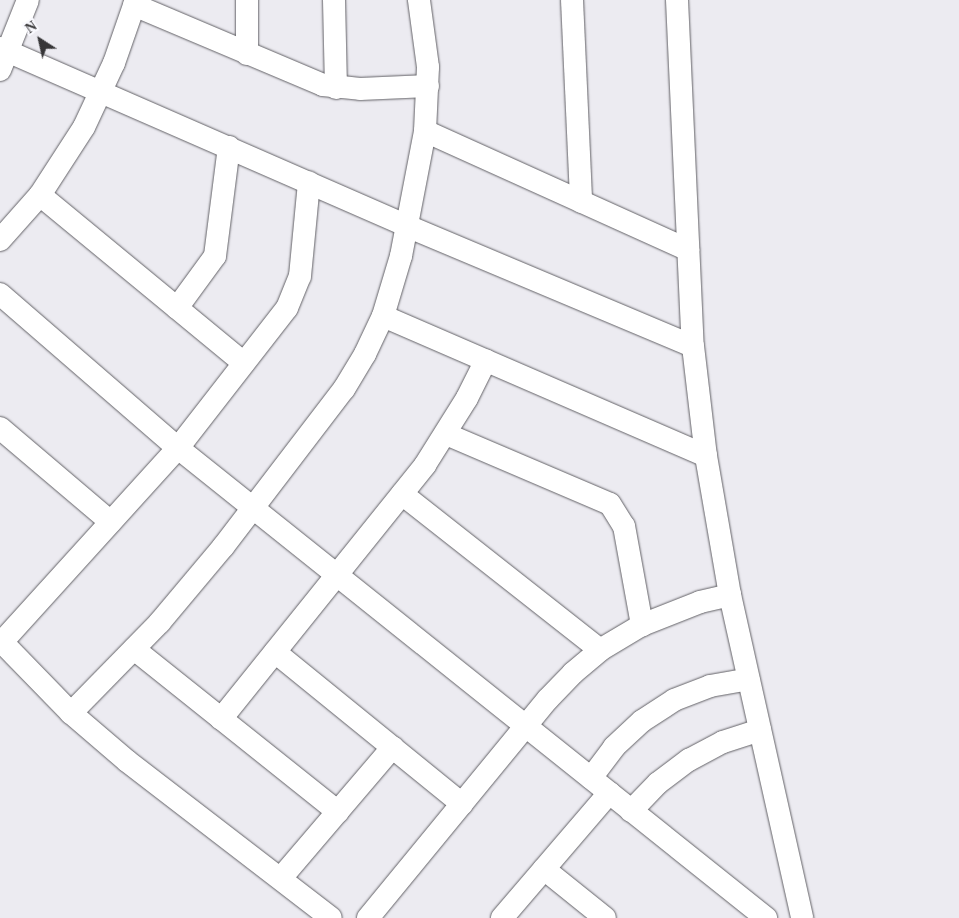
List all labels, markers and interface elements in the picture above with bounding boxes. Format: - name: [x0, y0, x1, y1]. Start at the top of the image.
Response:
- north arrow: [15, 15, 65, 65]
- text: N: [23, 18, 40, 36]

